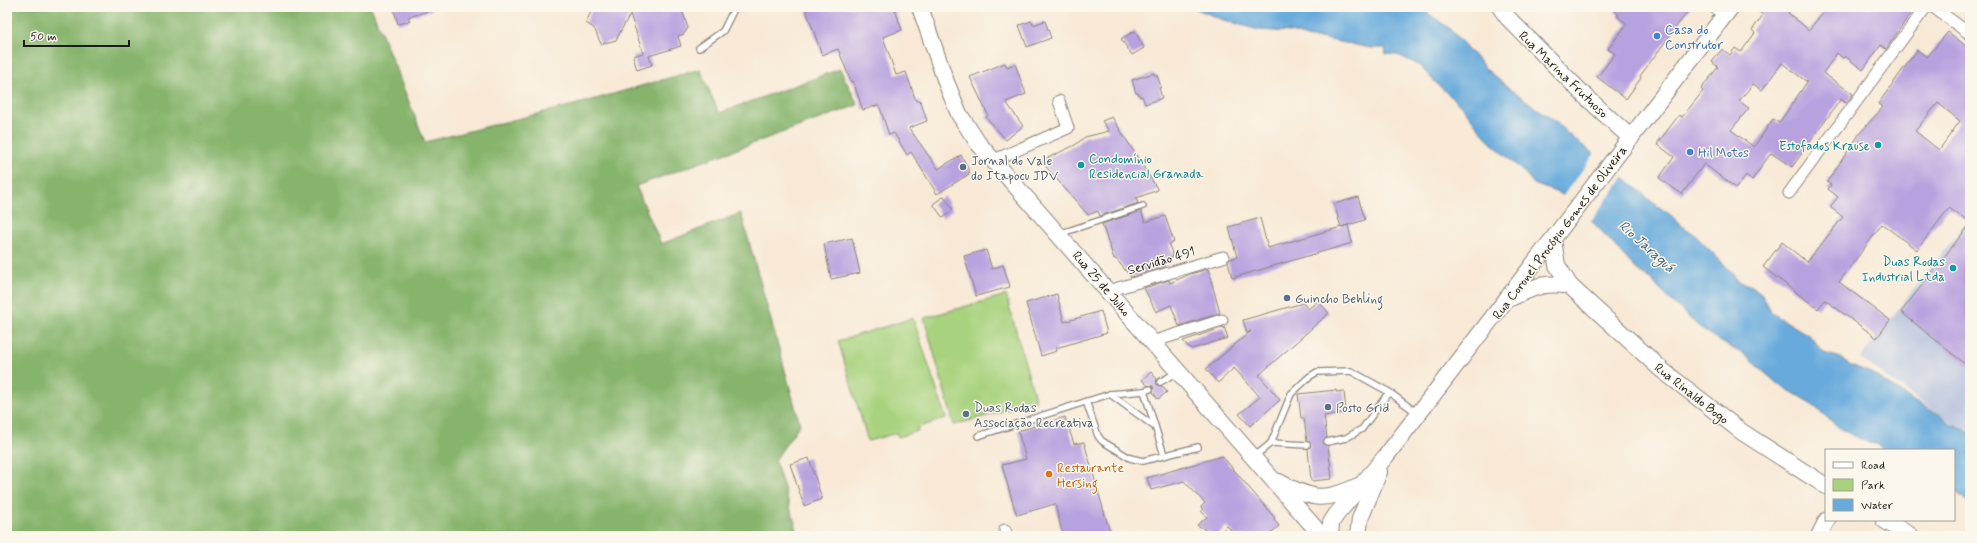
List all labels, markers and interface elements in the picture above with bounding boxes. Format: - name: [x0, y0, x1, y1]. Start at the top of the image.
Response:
- scale bar: [24, 22, 129, 48]
- place label: Casa do Construtor: [1665, 22, 1724, 54]
- street label: Rua Marina Frutuoso: [1515, 28, 1611, 122]
- text: 50 m: [30, 29, 57, 45]
- marker: Casa do Construtor: [1652, 31, 1662, 41]
- place label: Estofados Krause: [1779, 138, 1870, 155]
- marker: Estofados Krause: [1873, 140, 1883, 150]
- street label: Rua Coronel Procópio Gomes de Oliveira: [1489, 142, 1631, 323]
- place label: Hil Motos: [1698, 145, 1749, 162]
- marker: Hil Motos: [1685, 147, 1695, 157]
- place label: Condomínio Residencial Granada: [1089, 151, 1203, 183]
- place label: Jornal do Vale do Itapocu JDV: [971, 153, 1059, 185]
- marker: Condomínio Residencial Granada: [1076, 160, 1086, 170]
- marker: Jornal do Vale do Itapocu JDV: [958, 162, 968, 172]
- water label: Rio Jaraguá: [1613, 217, 1678, 278]
- street label: Servidão 491: [1126, 244, 1197, 279]
- street label: Rua 25 de Julho: [1068, 248, 1134, 321]
- place label: Duas Rodas Industrial Ltda: [1862, 254, 1945, 286]
- marker: Duas Rodas Industrial Ltda: [1948, 263, 1958, 273]
- place label: Guincho Behling: [1295, 291, 1383, 310]
- marker: Guincho Behling: [1282, 293, 1292, 303]
- street label: Rua Rinaldo Bogo: [1650, 360, 1732, 430]
- place label: Duas Rodas Associação Recreativa: [974, 400, 1094, 432]
- place label: Posto Grid: [1336, 400, 1389, 417]
- marker: Posto Grid: [1323, 402, 1333, 412]
- marker: Duas Rodas Associação Recreativa: [961, 409, 971, 419]
- legend: [1825, 449, 1955, 521]
- text: Road: [1861, 458, 1885, 474]
- place label: Restaurante Hersing: [1057, 460, 1124, 494]
- marker: Restaurante Hersing: [1044, 469, 1054, 479]
- text: Park: [1861, 478, 1885, 494]
- text: Water: [1861, 498, 1893, 514]

